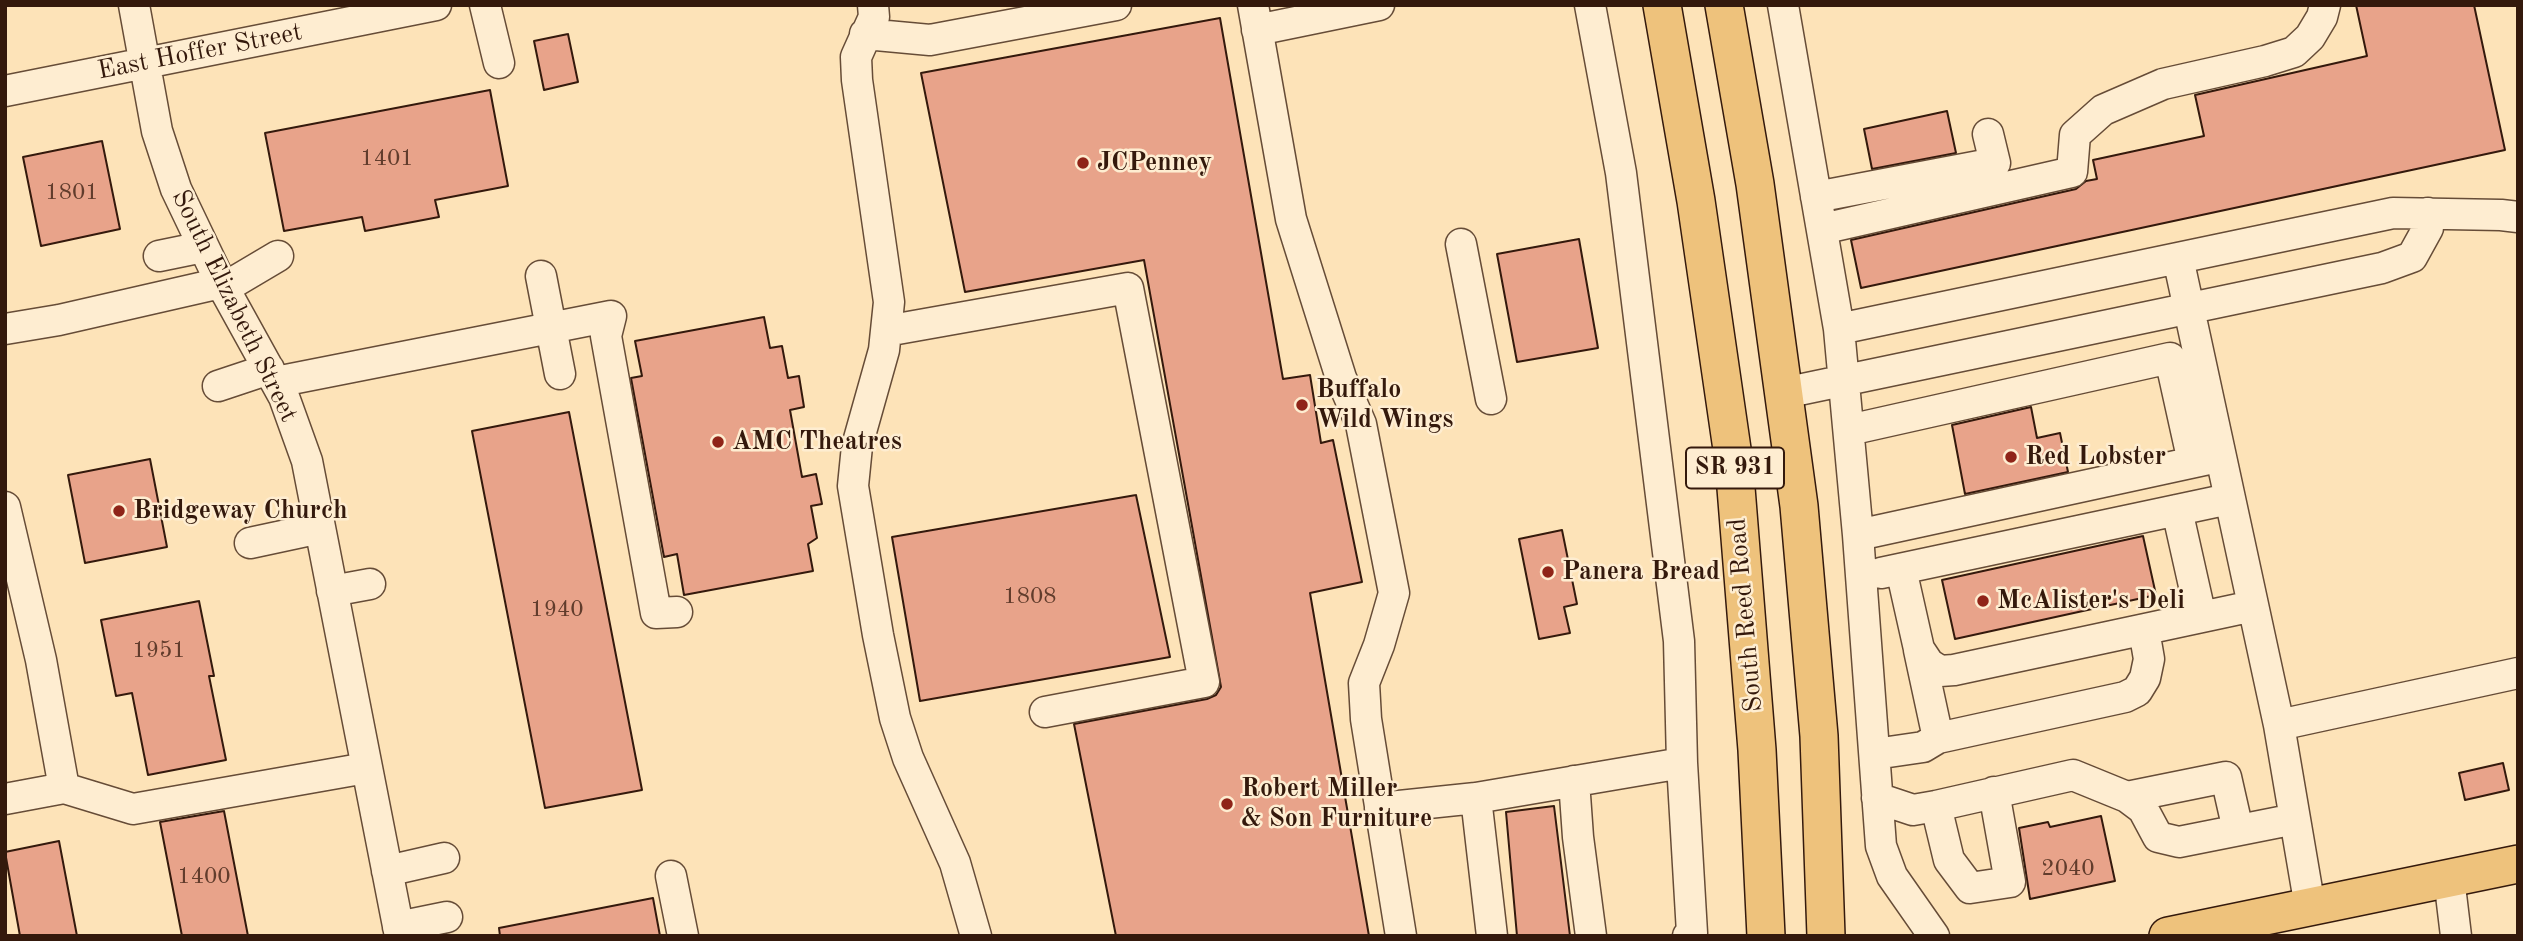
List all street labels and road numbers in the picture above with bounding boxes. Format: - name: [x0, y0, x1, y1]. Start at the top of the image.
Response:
- street label: East Hoffer Street: [95, 17, 305, 87]
- street label: South Elizabeth Street: [164, 185, 304, 427]
- road number: SR 931: [1686, 448, 1784, 489]
- street label: South Reed Road: [1722, 517, 1770, 713]

